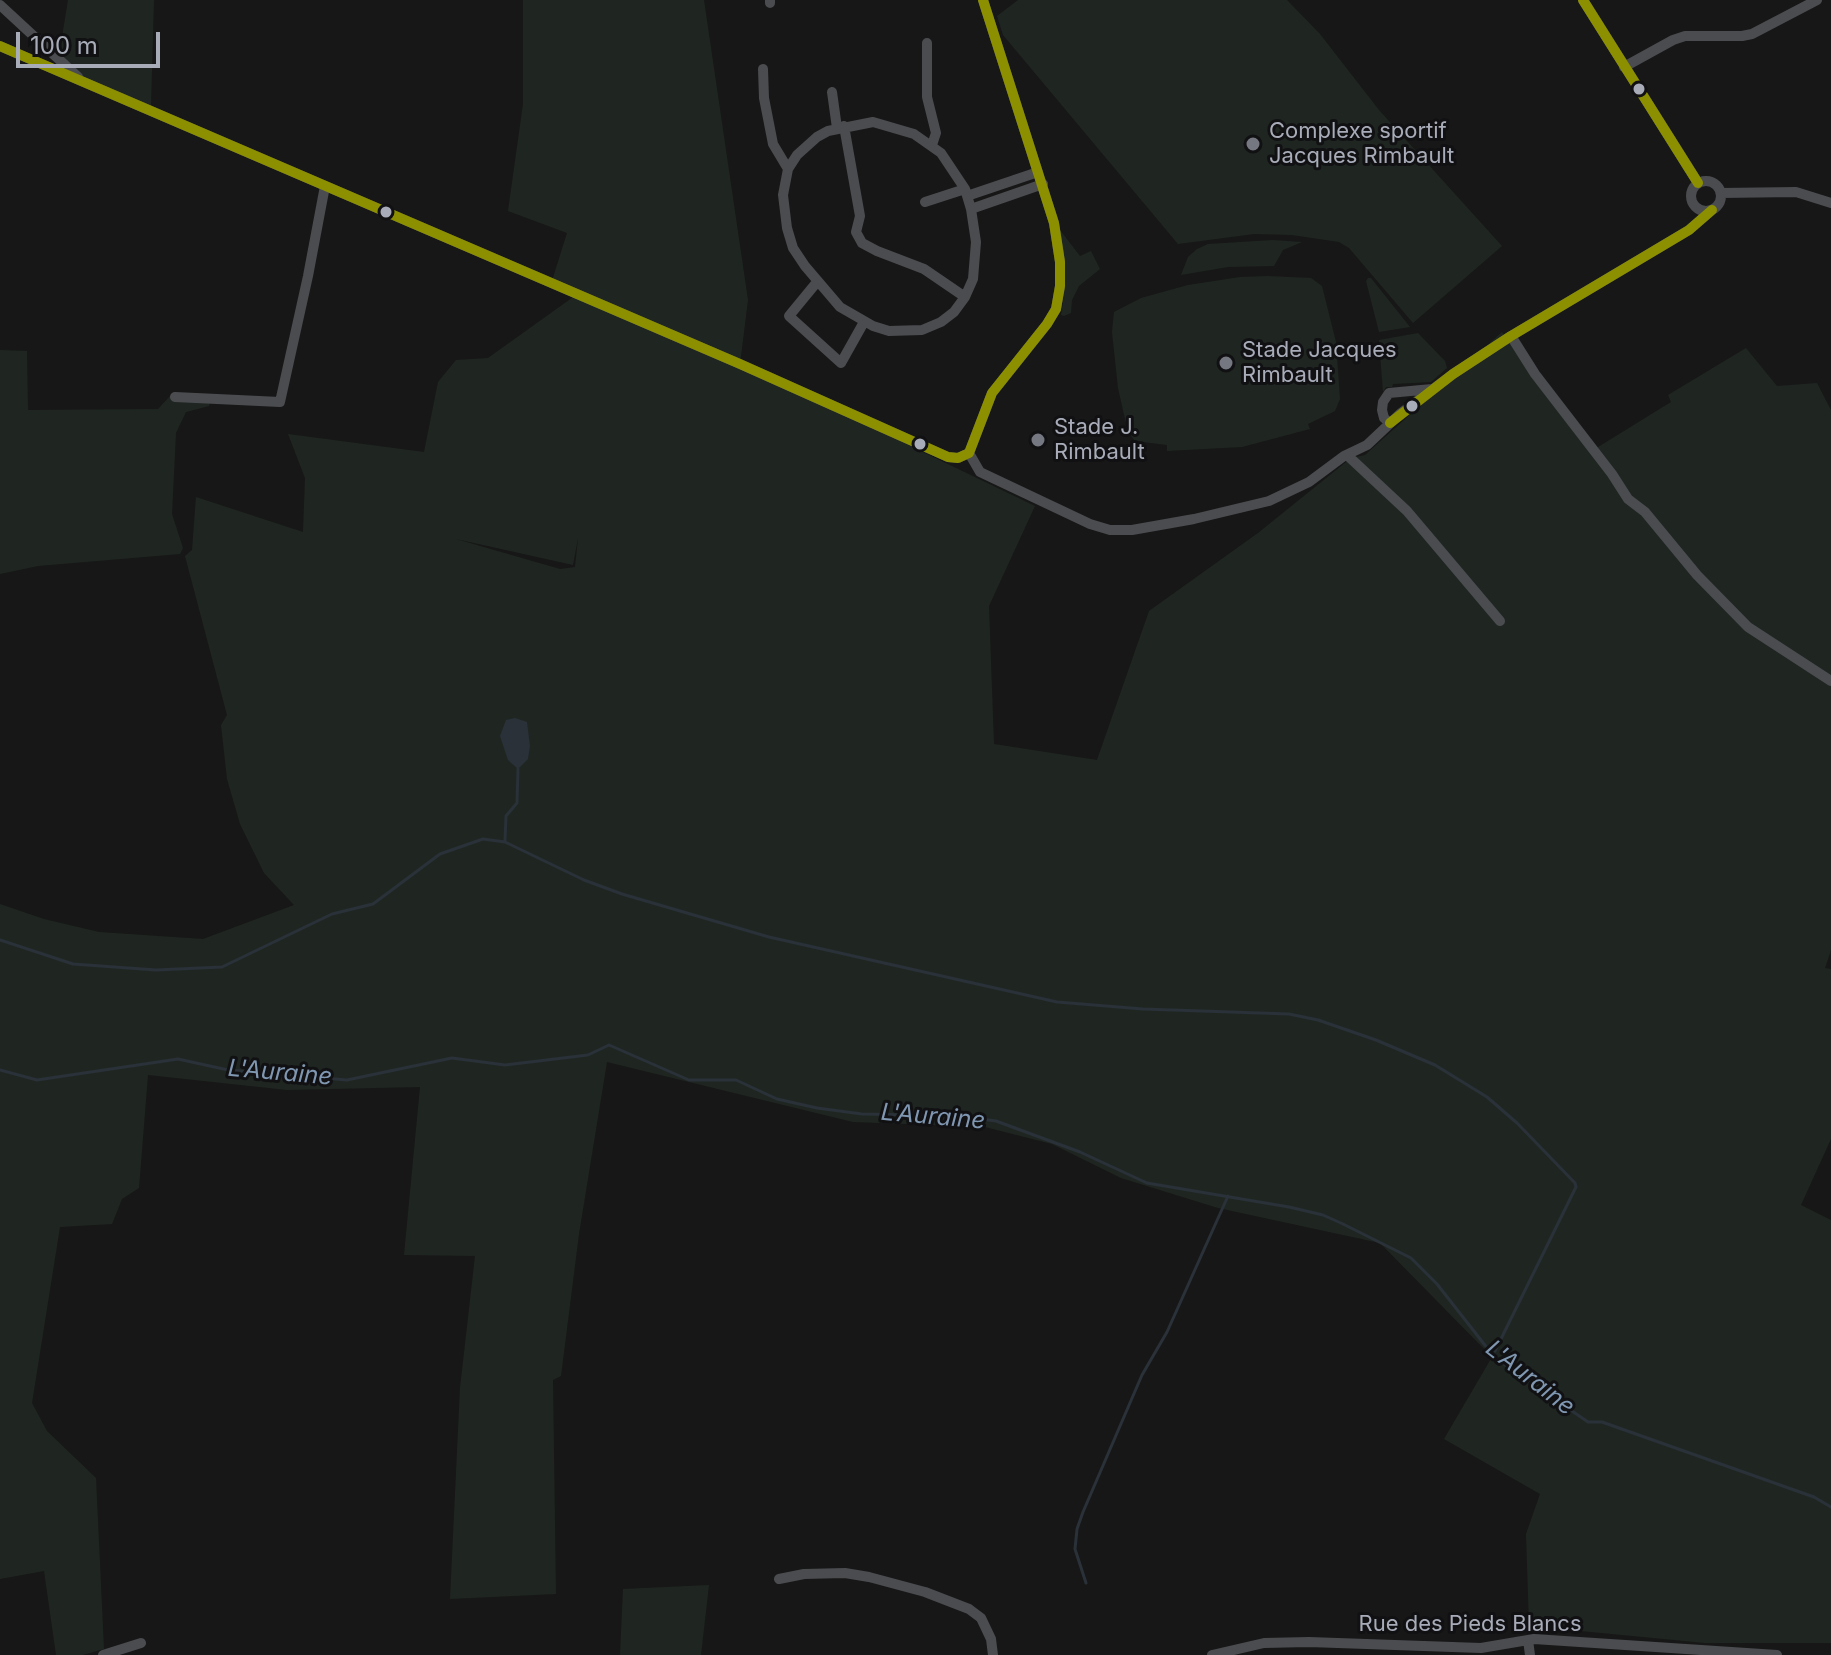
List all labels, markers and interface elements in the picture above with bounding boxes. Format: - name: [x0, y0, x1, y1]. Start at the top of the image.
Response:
- scale bar: [20, 16, 164, 66]
- text: 100 m: [30, 31, 98, 60]
- unlabelled marker: [1631, 81, 1647, 97]
- place label: Complexe sportif Jacques Rimbault: [1269, 118, 1454, 170]
- marker: Complexe sportif Jacques Rimbault: [1244, 135, 1262, 153]
- unlabelled marker: [378, 204, 394, 220]
- place label: Stade Jacques Rimbault: [1242, 337, 1397, 388]
- marker: Stade Jacques Rimbault: [1217, 354, 1235, 372]
- unlabelled marker: [1404, 398, 1420, 414]
- place label: Stade J. Rimbault: [1054, 414, 1145, 466]
- marker: Stade J. Rimbault: [1029, 431, 1047, 449]
- unlabelled marker: [912, 436, 928, 452]
- water label: L'Auraine: [227, 1054, 333, 1092]
- water label: L'Auraine: [880, 1098, 986, 1136]
- water label: L'Auraine: [1480, 1334, 1580, 1422]
- street label: Rue des Pieds Blancs: [1358, 1611, 1582, 1637]

